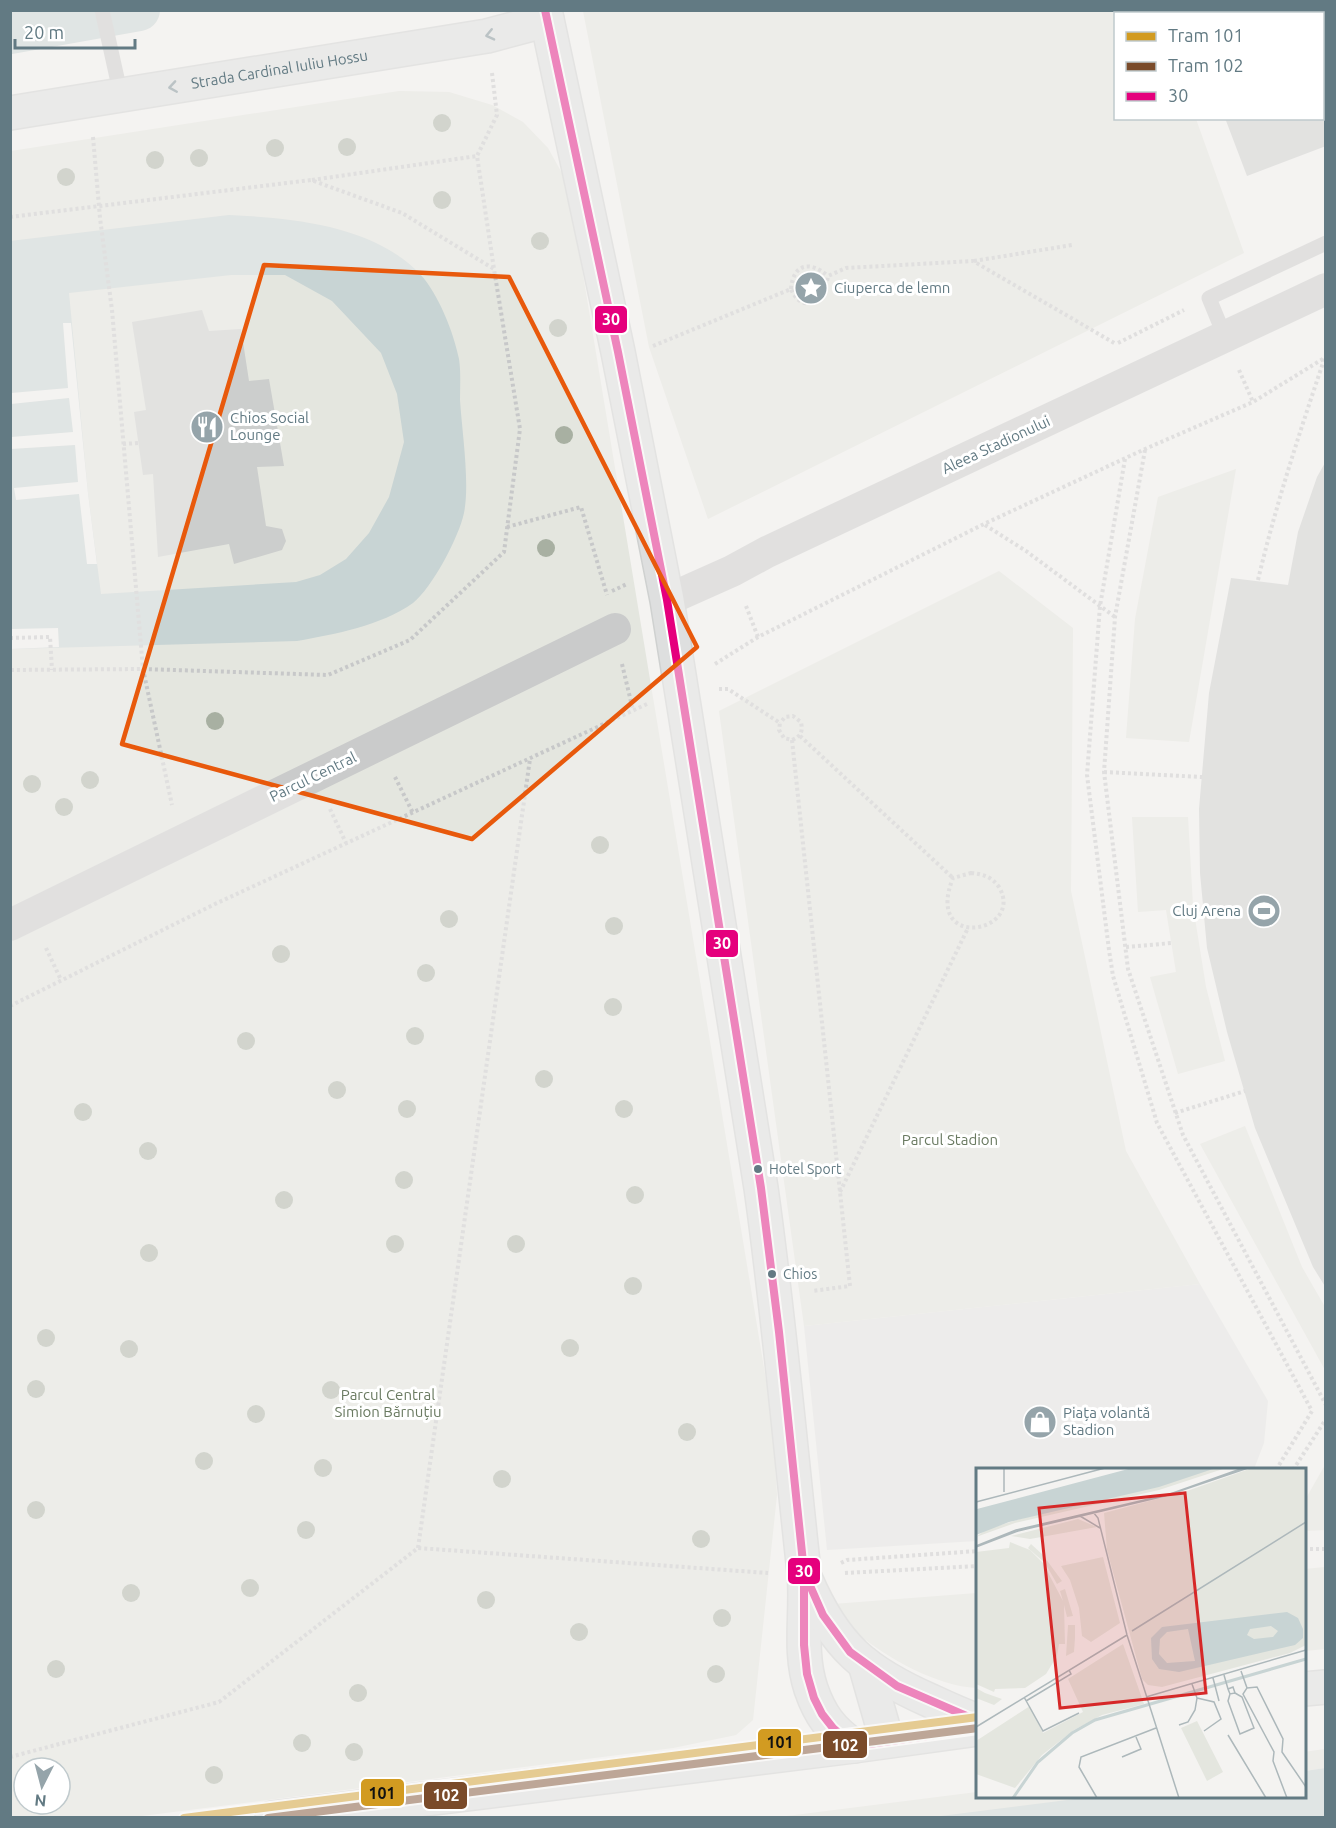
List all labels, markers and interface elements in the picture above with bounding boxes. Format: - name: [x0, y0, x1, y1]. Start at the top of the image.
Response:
- scale bar: [15, 12, 135, 50]
- legend: [1114, 12, 1324, 120]
- text: 20 m: [24, 22, 64, 42]
- text: Tram 101: [1168, 25, 1244, 45]
- one-way arrow: [485, 28, 495, 41]
- street label: Strada Cardinal Iuliu Hossu: [190, 46, 369, 92]
- text: Tram 102: [1168, 55, 1244, 75]
- one-way arrow: [169, 81, 178, 93]
- text: 30: [1168, 85, 1188, 105]
- place icon: Ciuperca de lemn: [793, 270, 829, 306]
- place label: Ciuperca de lemn: [834, 279, 950, 296]
- line badge: 30: [594, 305, 628, 334]
- text: 30: [602, 310, 620, 328]
- restaurant icon: Chios Social Lounge: [189, 409, 225, 445]
- place label: Chios Social Lounge: [230, 409, 309, 443]
- street label: Aleea Stadionului: [939, 412, 1053, 477]
- street label: Parcul Central: [267, 748, 359, 805]
- sports icon: Cluj Arena: [1246, 893, 1282, 929]
- place label: Cluj Arena: [1172, 902, 1241, 919]
- line badge: 30: [705, 929, 739, 958]
- text: 30: [713, 934, 731, 952]
- park label: Parcul Stadion: [902, 1131, 998, 1148]
- place label: Hotel Sport: [769, 1161, 842, 1177]
- marker: Hotel Sport: [752, 1163, 764, 1175]
- place label: Chios: [783, 1266, 817, 1282]
- marker: Chios: [766, 1268, 778, 1280]
- park label: Parcul Central Simion Bărnuțiu: [334, 1386, 442, 1420]
- shop icon: Piața volantă Stadion: [1022, 1404, 1058, 1440]
- place label: Piața volantă Stadion: [1063, 1404, 1150, 1438]
- inset map: [976, 1468, 1306, 1798]
- line badge: 30: [787, 1557, 821, 1585]
- text: 30: [795, 1562, 813, 1580]
- line badge: 101: [757, 1728, 802, 1757]
- line badge: 102: [822, 1730, 868, 1759]
- text: 101: [766, 1733, 794, 1751]
- text: 102: [831, 1736, 859, 1754]
- north arrow: [12, 1756, 72, 1816]
- line badge: 101: [360, 1778, 405, 1807]
- line badge: 102: [423, 1781, 468, 1810]
- text: 101: [368, 1784, 396, 1802]
- text: 102: [432, 1786, 460, 1804]
- text: N: [34, 1791, 47, 1810]

